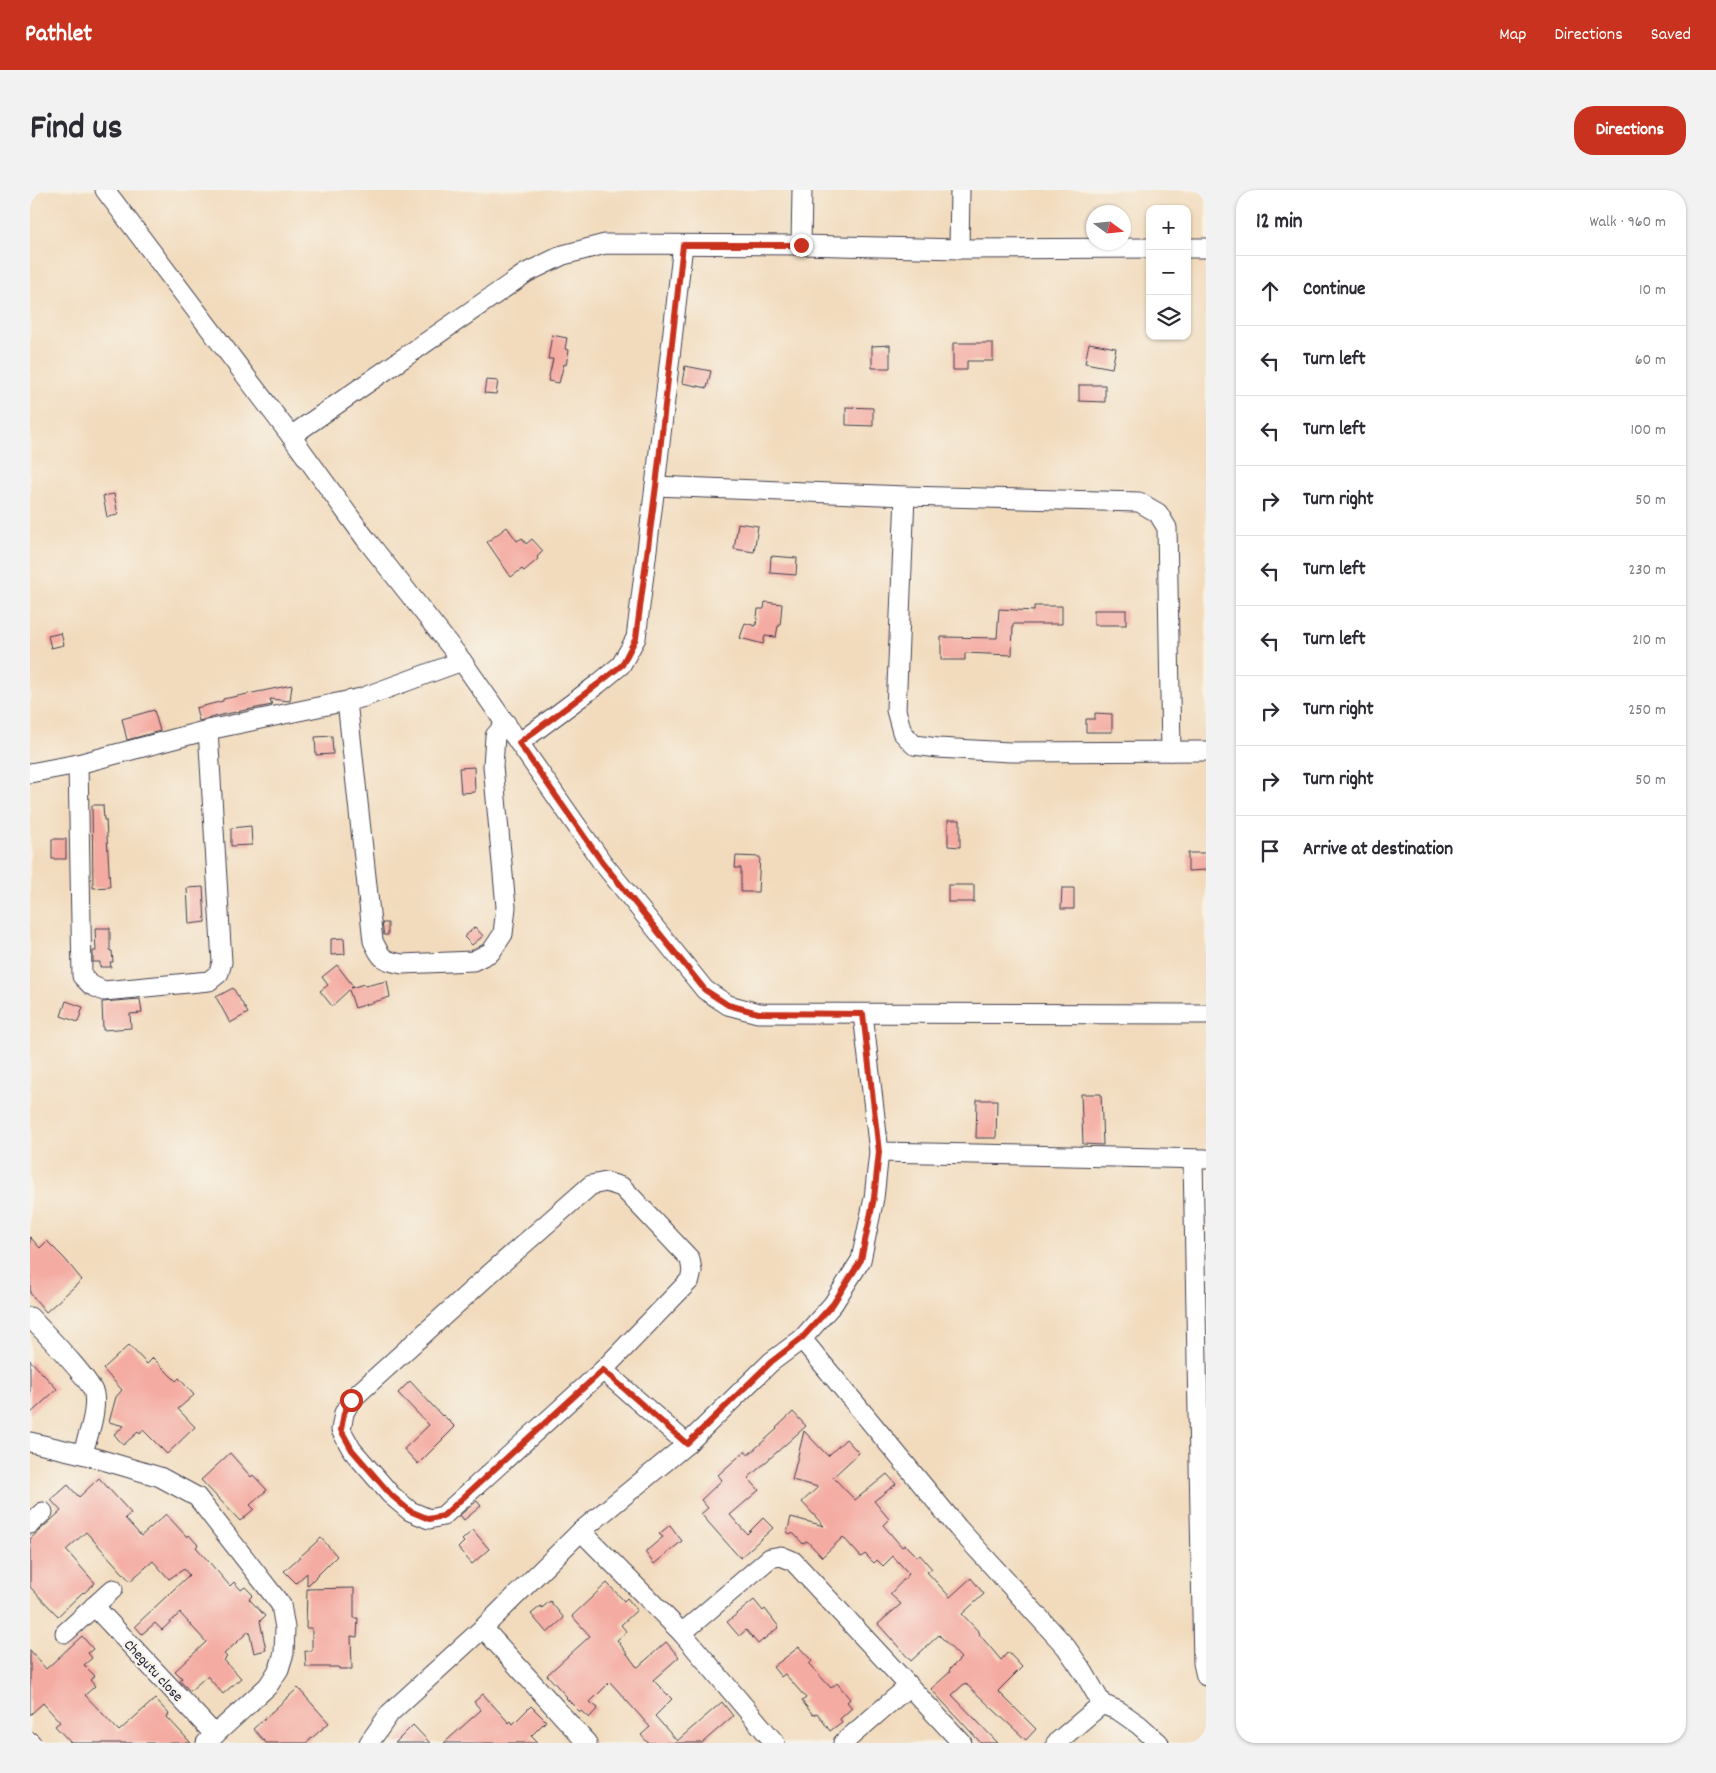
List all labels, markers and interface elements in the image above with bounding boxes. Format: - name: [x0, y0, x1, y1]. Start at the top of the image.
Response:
- text: Pathlet: [25, 18, 92, 52]
- text: Map: [1499, 23, 1526, 48]
- text: Directions: [1554, 23, 1623, 48]
- text: Saved: [1651, 23, 1691, 48]
- text: Find us: [30, 105, 122, 155]
- button: Directions: [1574, 106, 1686, 155]
- north arrow: [1086, 205, 1131, 250]
- map controls: [1146, 205, 1191, 340]
- button: +: [1146, 205, 1191, 250]
- text: 12 min: [1256, 208, 1303, 238]
- text: Walk · 960 m: [1589, 211, 1666, 234]
- route end: [790, 234, 813, 257]
- button: −: [1146, 250, 1191, 295]
- icon: ahead: [1256, 277, 1284, 305]
- text: Continue: [1303, 277, 1365, 304]
- text: 10 m: [1639, 279, 1666, 302]
- button: layers: [1146, 295, 1191, 340]
- icon: left: [1256, 347, 1284, 375]
- text: Turn left: [1303, 347, 1366, 374]
- text: 60 m: [1635, 349, 1666, 372]
- icon: left: [1256, 417, 1284, 445]
- text: Turn left: [1303, 417, 1366, 444]
- text: 100 m: [1630, 419, 1666, 442]
- icon: right: [1256, 487, 1284, 515]
- text: Turn right: [1303, 487, 1374, 514]
- text: 50 m: [1635, 489, 1666, 512]
- icon: left: [1256, 557, 1284, 585]
- text: Turn left: [1303, 557, 1366, 584]
- text: 230 m: [1629, 559, 1666, 582]
- icon: left: [1256, 627, 1284, 655]
- text: Turn left: [1303, 627, 1366, 654]
- text: 210 m: [1632, 629, 1666, 652]
- icon: right: [1256, 697, 1284, 725]
- text: Turn right: [1303, 697, 1374, 724]
- text: 250 m: [1628, 699, 1666, 722]
- icon: right: [1256, 767, 1284, 795]
- text: Turn right: [1303, 767, 1374, 794]
- text: 50 m: [1635, 769, 1666, 792]
- icon: arrive: [1256, 837, 1284, 865]
- text: Arrive at destination: [1303, 837, 1453, 864]
- route start: [340, 1389, 363, 1412]
- street label: Chegutu close: [118, 1635, 188, 1708]

